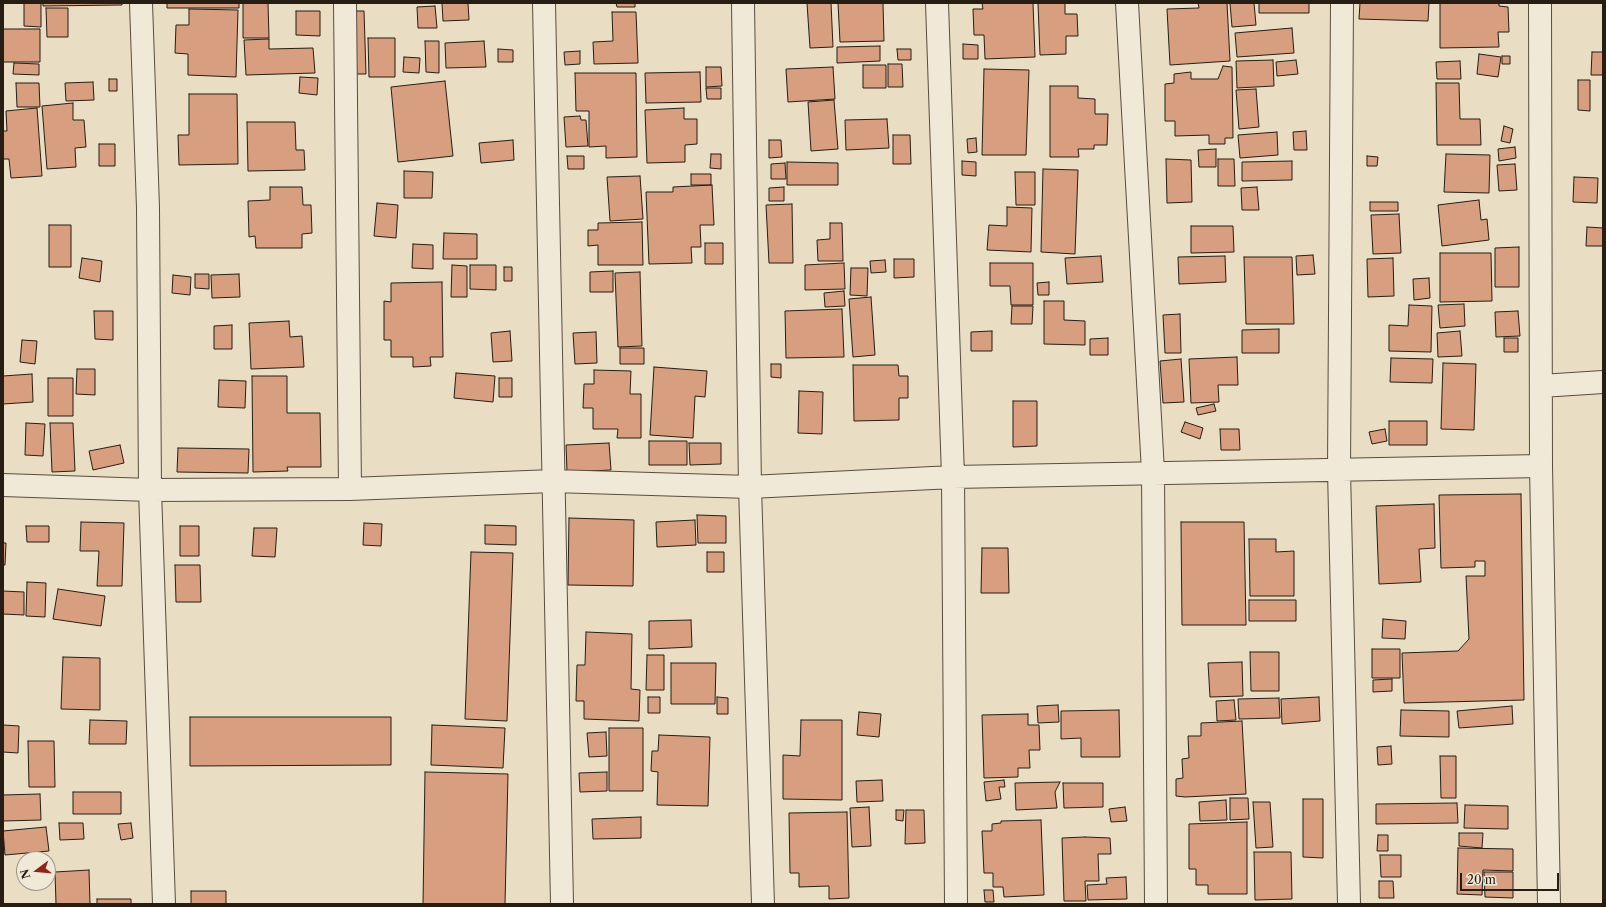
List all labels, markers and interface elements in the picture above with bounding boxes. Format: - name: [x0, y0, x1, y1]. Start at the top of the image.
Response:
- north arrow: [16, 851, 56, 891]
- scale bar: [1462, 865, 1561, 891]
- text: N: [17, 868, 33, 881]
- text: 20 m: [1467, 872, 1496, 887]

